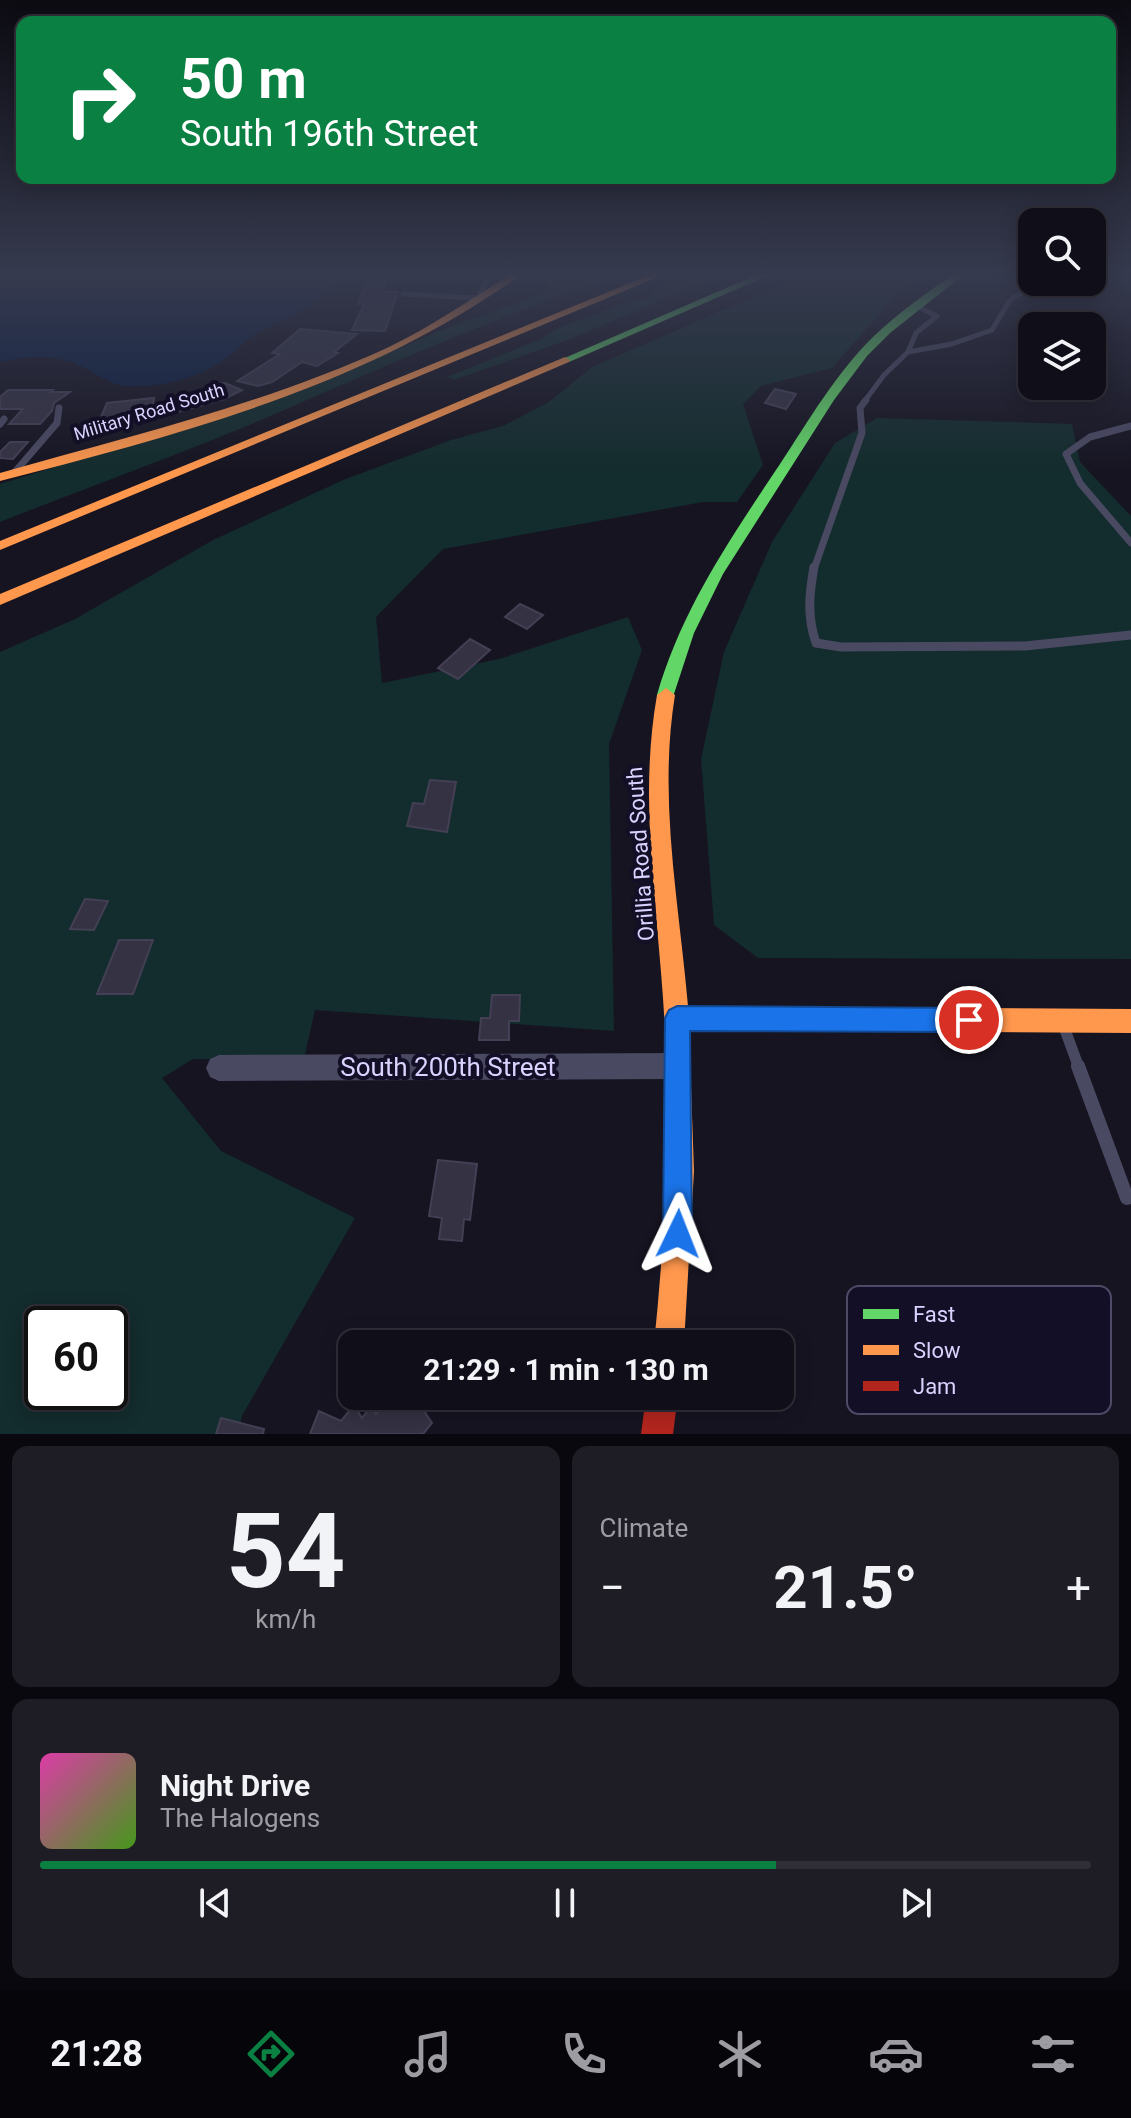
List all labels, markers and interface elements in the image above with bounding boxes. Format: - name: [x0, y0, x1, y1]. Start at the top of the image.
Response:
- text: 50 m: [180, 46, 307, 112]
- icon: right: [48, 48, 152, 152]
- text: South 196th Street: [180, 113, 479, 155]
- map controls: [1018, 208, 1106, 400]
- button: search: [1018, 208, 1106, 296]
- button: layers: [1018, 312, 1106, 400]
- street label: Military Road South: [71, 379, 227, 444]
- street label: Orillia Road South: [622, 766, 659, 942]
- pin: [935, 986, 1003, 1054]
- icon: arrive: [947, 998, 991, 1042]
- street label: South 200th Street: [340, 1052, 556, 1082]
- position arrow: [636, 1192, 720, 1276]
- legend: [847, 1286, 1111, 1414]
- text: Fast: [913, 1302, 955, 1327]
- speed limit sign: 60: [24, 1306, 128, 1410]
- text: Slow: [913, 1338, 961, 1363]
- text: 21:29 · 1 min · 130 m: [423, 1352, 709, 1387]
- text: Jam: [913, 1374, 956, 1399]
- text: 54: [226, 1491, 345, 1612]
- text: Climate: [600, 1513, 688, 1543]
- text: 21.5°: [773, 1552, 917, 1623]
- text: −: [600, 1562, 625, 1614]
- text: +: [1066, 1562, 1091, 1614]
- text: km/h: [255, 1604, 316, 1634]
- text: Night Drive: [160, 1768, 310, 1803]
- text: The Halogens: [160, 1803, 320, 1833]
- icon: previous: [193, 1881, 237, 1925]
- icon: pause: [543, 1881, 587, 1925]
- icon: next: [894, 1881, 938, 1925]
- icon: directions: [243, 2026, 299, 2082]
- icon: music: [400, 2026, 456, 2082]
- icon: phone: [556, 2026, 612, 2082]
- icon: climate: [712, 2026, 768, 2082]
- icon: car: [868, 2026, 924, 2082]
- icon: filters: [1025, 2026, 1081, 2082]
- text: 21:28: [50, 2033, 143, 2075]

